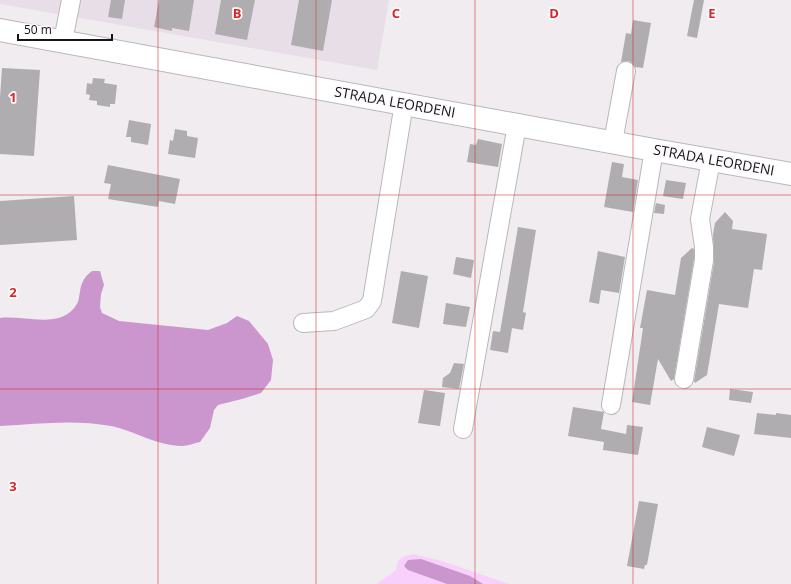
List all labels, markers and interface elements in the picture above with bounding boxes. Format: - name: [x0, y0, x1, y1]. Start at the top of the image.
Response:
- text: B: [233, 4, 242, 22]
- text: C: [392, 4, 400, 22]
- text: D: [549, 4, 559, 22]
- text: E: [708, 4, 716, 22]
- scale bar: [18, 16, 112, 42]
- text: 50 m: [24, 21, 52, 38]
- street label: STRADA LEORDENI: [333, 82, 457, 122]
- text: 1: [9, 88, 17, 106]
- street label: STRADA LEORDENI: [652, 140, 776, 180]
- text: 2: [9, 283, 17, 301]
- text: 3: [9, 477, 17, 495]

